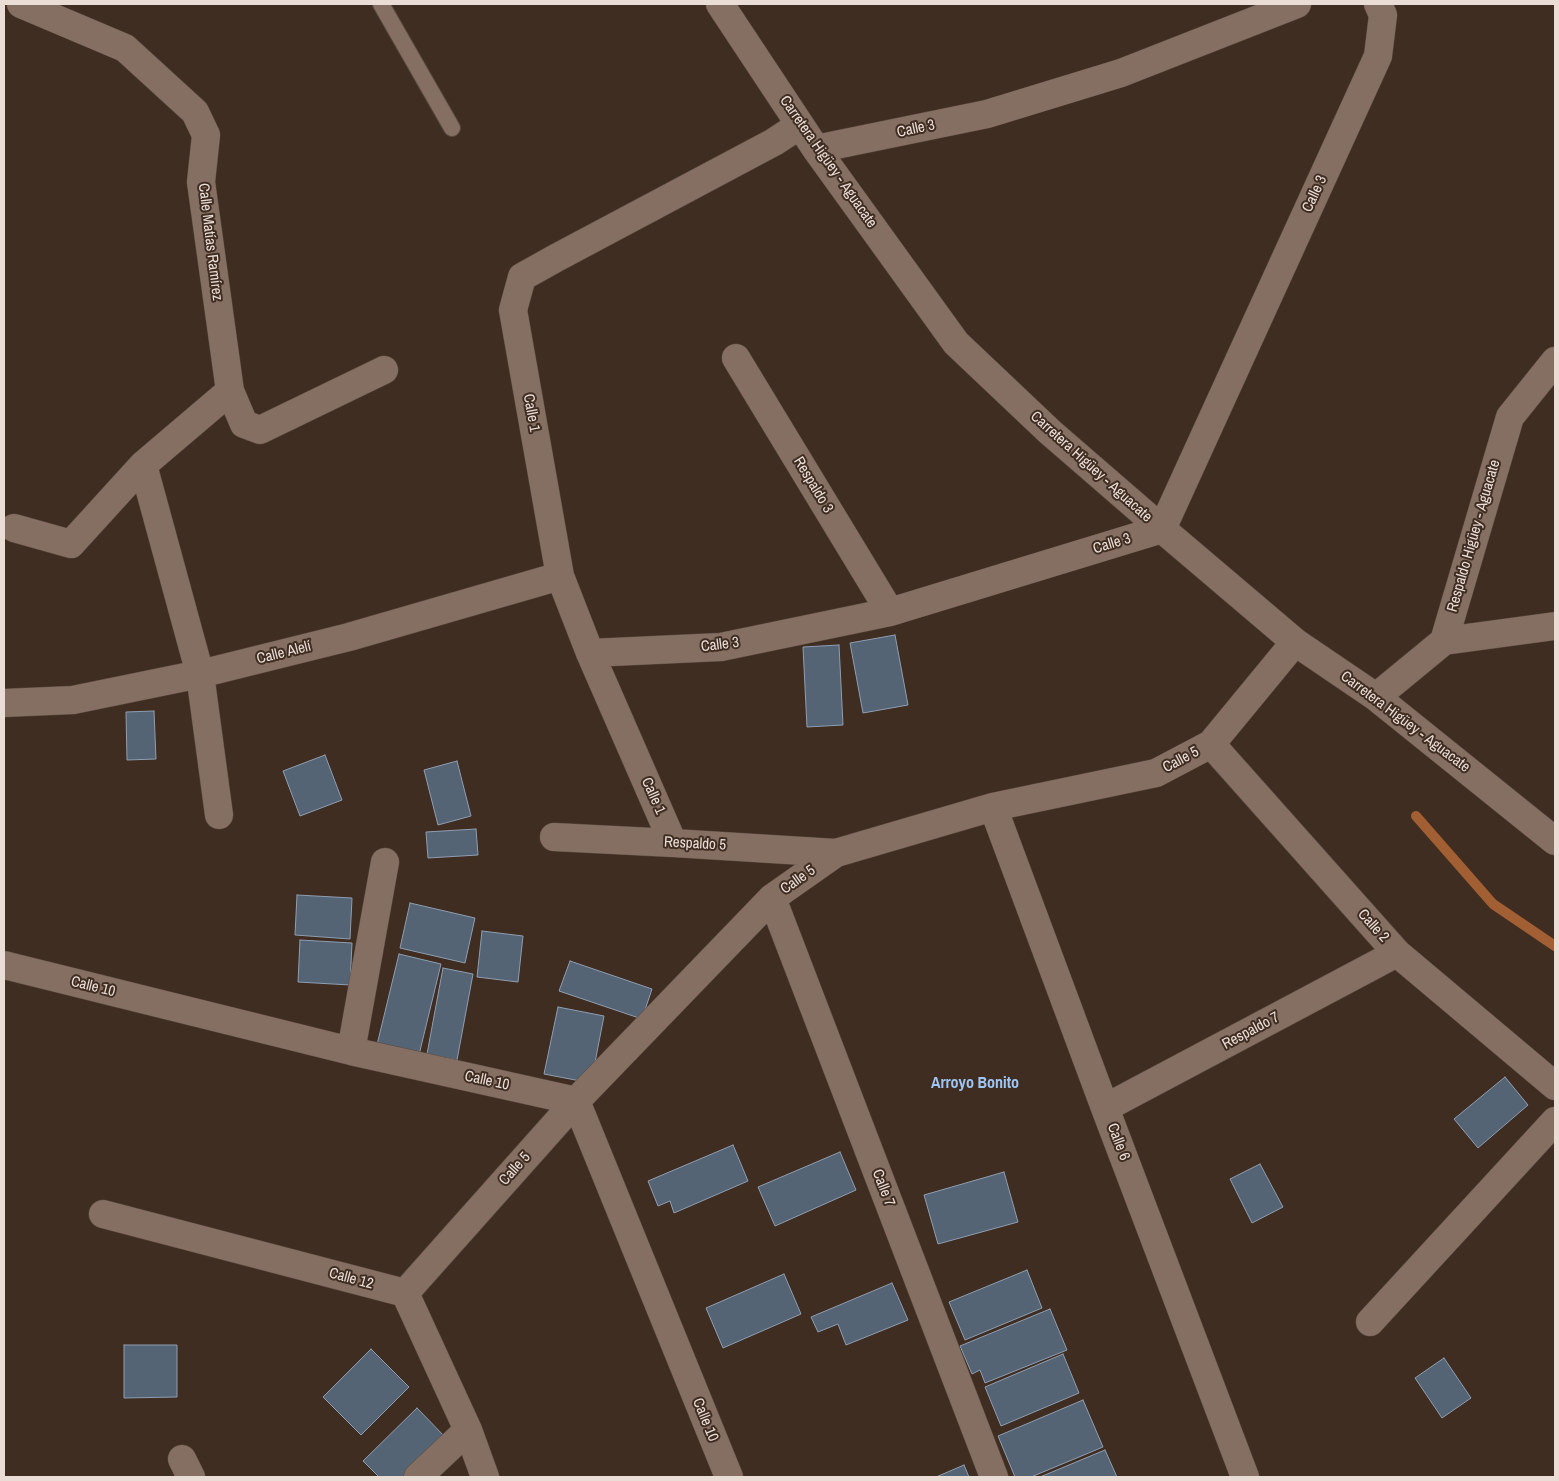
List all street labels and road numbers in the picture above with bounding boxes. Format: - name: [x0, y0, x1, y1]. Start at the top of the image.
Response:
- street label: Carretera Higüey - Aguacate: [776, 92, 880, 232]
- street label: Calle 3: [895, 116, 937, 142]
- street label: Calle 3: [1299, 173, 1331, 215]
- street label: Calle Matías Ramírez: [194, 182, 226, 302]
- street label: Calle 1: [519, 393, 543, 433]
- street label: Carretera Higüey - Aguacate: [1027, 408, 1155, 526]
- street label: Respaldo 3: [789, 454, 837, 516]
- street label: Respaldo Higüey - Aguacate: [1444, 458, 1504, 614]
- street label: Calle 3: [1091, 530, 1133, 558]
- street label: Calle 3: [700, 634, 740, 656]
- street label: Calle Alelí: [255, 638, 313, 668]
- street label: Carretera Higüey - Aguacate: [1337, 667, 1473, 777]
- street label: Calle 5: [1160, 743, 1202, 777]
- street label: Calle 1: [637, 775, 669, 817]
- street label: Respaldo 5: [663, 833, 727, 855]
- street label: Calle 5: [777, 862, 819, 898]
- street label: Calle 2: [1354, 906, 1392, 946]
- street label: Calle 10: [69, 973, 117, 1001]
- street label: Respaldo 7: [1219, 1008, 1283, 1054]
- street label: Calle 10: [463, 1068, 511, 1094]
- street label: Calle 6: [1103, 1121, 1133, 1163]
- street label: Calle 5: [496, 1149, 534, 1189]
- street label: Calle 7: [868, 1167, 898, 1209]
- street label: Calle 12: [327, 1264, 375, 1294]
- street label: Calle 10: [688, 1396, 722, 1444]

